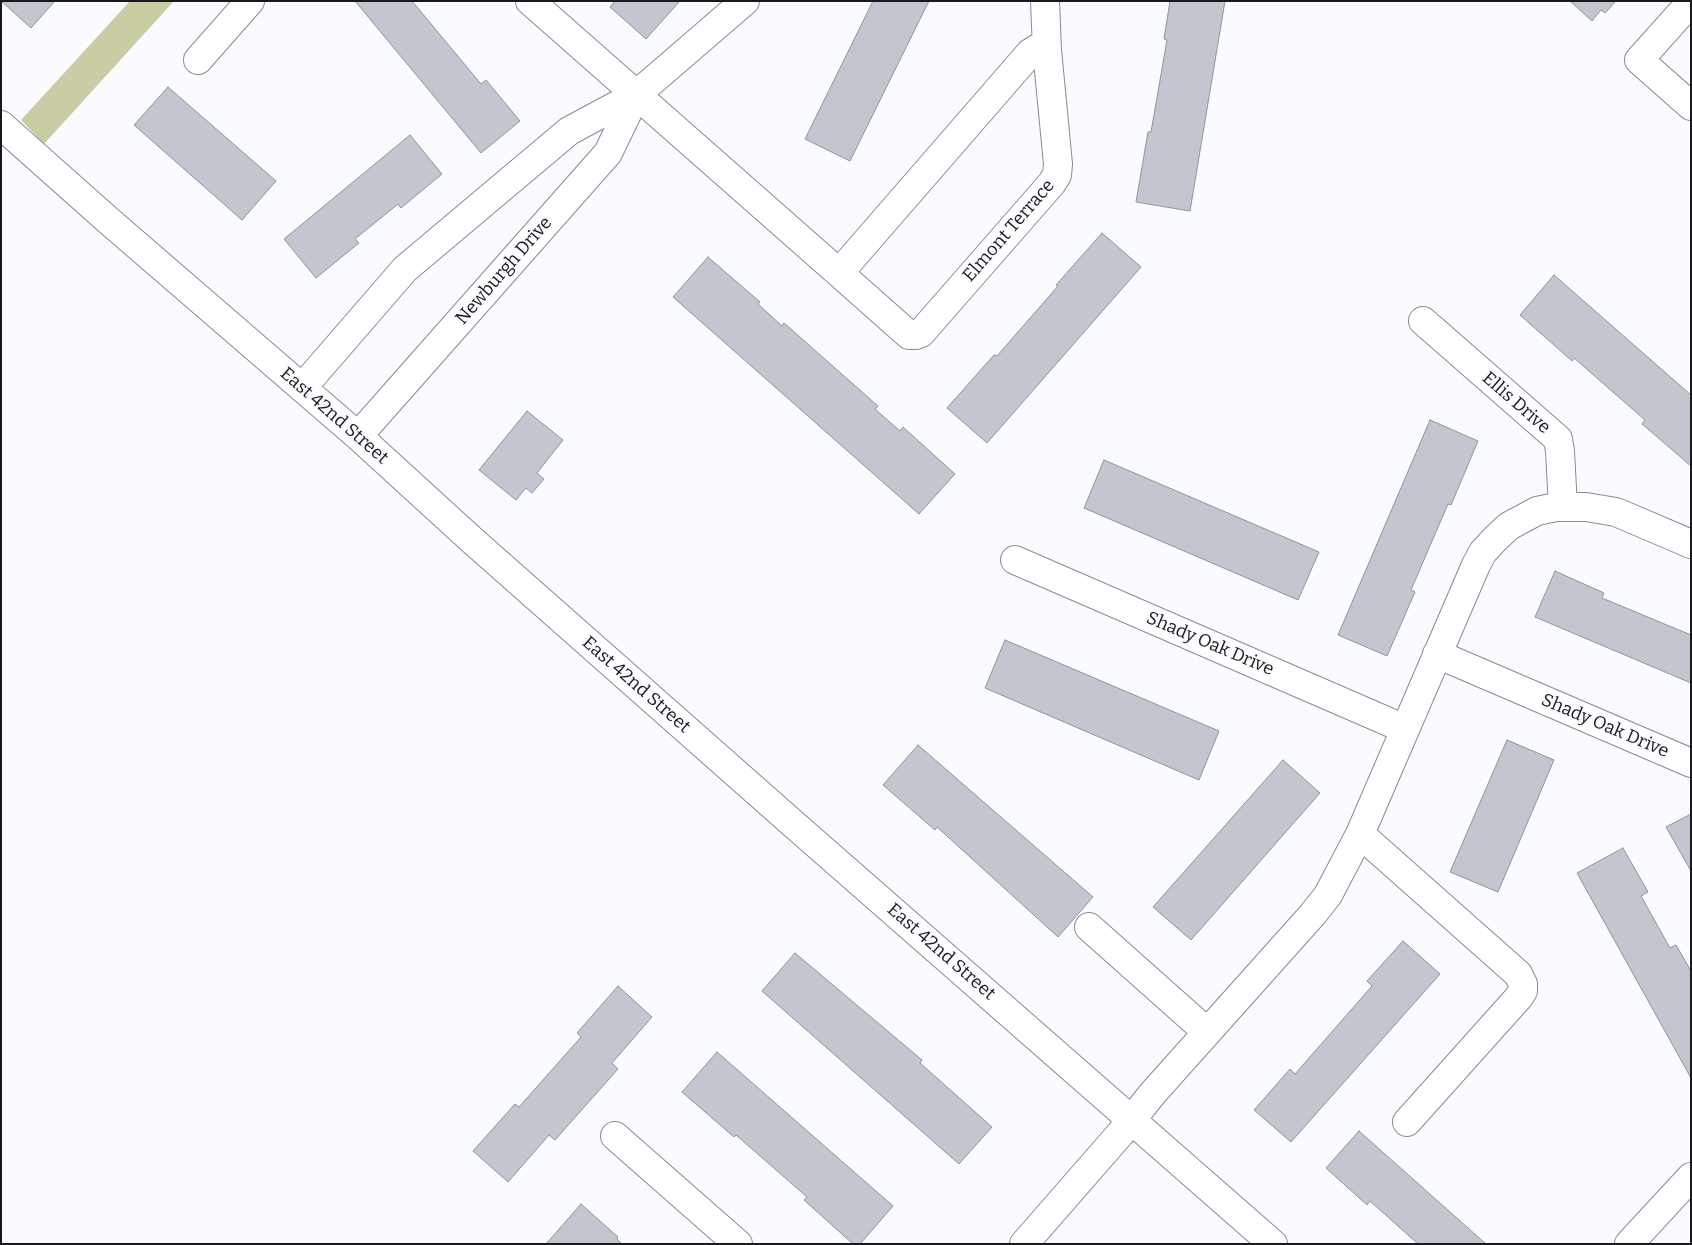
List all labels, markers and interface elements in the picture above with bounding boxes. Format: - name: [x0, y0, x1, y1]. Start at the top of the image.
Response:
- street label: Elmont Terrace: [959, 175, 1059, 287]
- street label: Newburgh Drive: [451, 213, 557, 329]
- street label: East 42nd Street: [276, 363, 392, 469]
- street label: Ellis Drive: [1477, 367, 1555, 439]
- street label: Shady Oak Drive: [1143, 607, 1277, 681]
- street label: East 42nd Street: [578, 632, 694, 738]
- street label: Shady Oak Drive: [1538, 689, 1672, 763]
- street label: East 42nd Street: [883, 899, 999, 1005]

